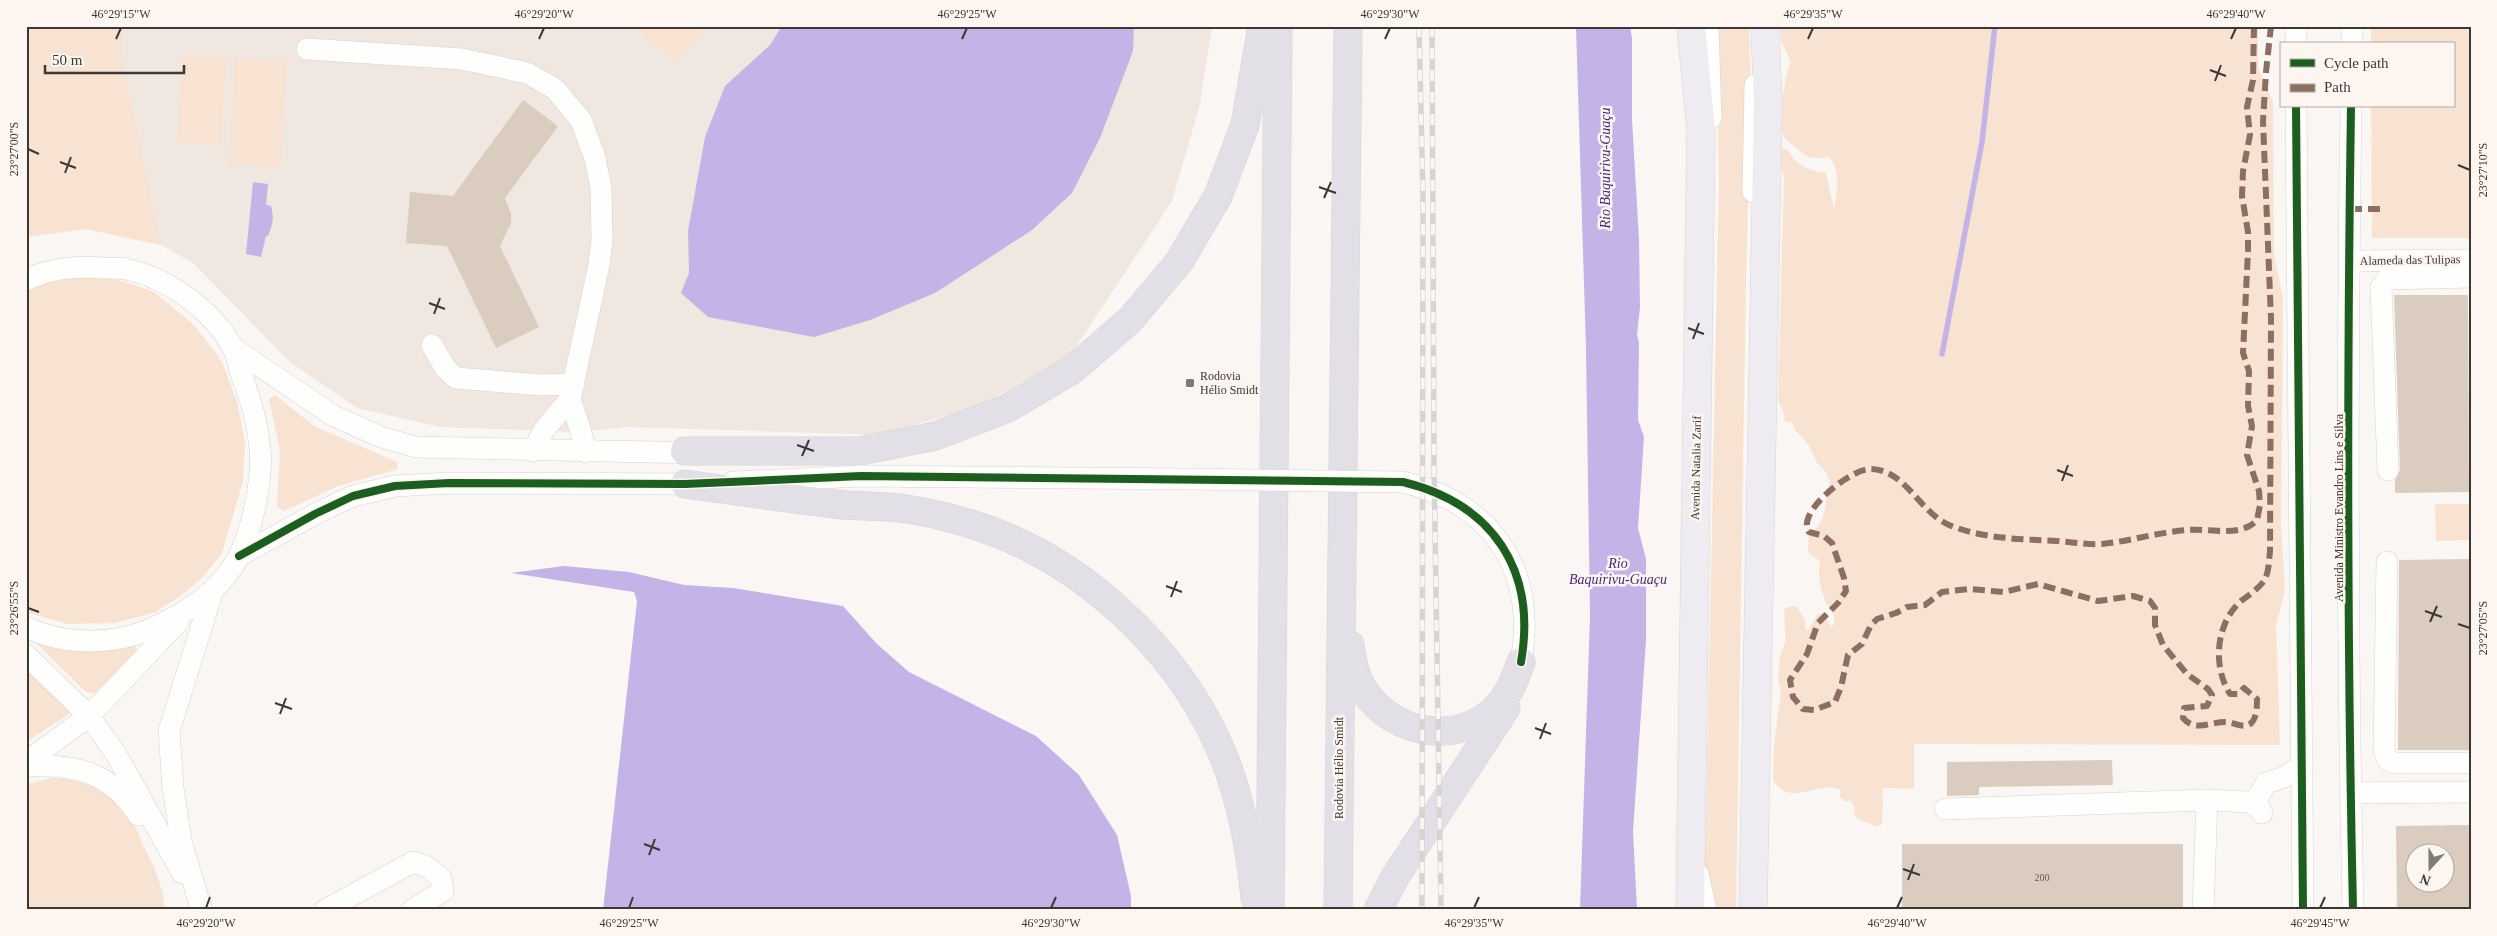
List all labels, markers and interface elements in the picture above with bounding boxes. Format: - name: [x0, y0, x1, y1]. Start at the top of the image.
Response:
- text: 46°29'15"W: [91, 7, 151, 21]
- text: 46°29'20"W: [514, 7, 574, 21]
- text: 46°29'25"W: [937, 7, 997, 21]
- text: 46°29'30"W: [1360, 7, 1420, 21]
- text: 46°29'35"W: [1783, 7, 1843, 21]
- text: 46°29'40"W: [2206, 7, 2266, 21]
- scale bar: [45, 42, 184, 74]
- legend: [2280, 42, 2454, 108]
- text: 50 m: [52, 52, 83, 68]
- text: Cycle path: [2324, 55, 2389, 71]
- text: Path: [2324, 79, 2351, 95]
- water label: Rio Baquirivu-Guaçu: [1598, 108, 1613, 229]
- text: 23°27'00"S: [7, 122, 21, 176]
- text: 23°27'10"S: [2476, 143, 2490, 197]
- street label: Alameda das Tulipas: [2360, 252, 2461, 268]
- place label: Rodovia Hélio Smidt: [1200, 369, 1259, 397]
- marker: Rodovia Hélio Smidt: [1184, 377, 1196, 389]
- street label: Avenida Ministro Evandro Lins e Silva: [2332, 413, 2346, 602]
- street label: Avenida Natalia Zarif: [1688, 416, 1704, 520]
- water label: Rio Baquirivu-Guaçu: [1569, 556, 1667, 587]
- text: 23°26'55"S: [7, 581, 21, 635]
- text: 23°27'05"S: [2476, 601, 2490, 655]
- street label: Rodovia Hélio Smidt: [1332, 716, 1346, 819]
- north arrow: [2404, 844, 2454, 894]
- text: N: [2418, 871, 2433, 888]
- house number: 200: [2035, 872, 2050, 883]
- text: 46°29'20"W: [176, 916, 236, 930]
- text: 46°29'25"W: [599, 916, 659, 930]
- text: 46°29'30"W: [1021, 916, 1081, 930]
- text: 46°29'35"W: [1444, 916, 1504, 930]
- text: 46°29'40"W: [1867, 916, 1927, 930]
- text: 46°29'45"W: [2290, 916, 2350, 930]

